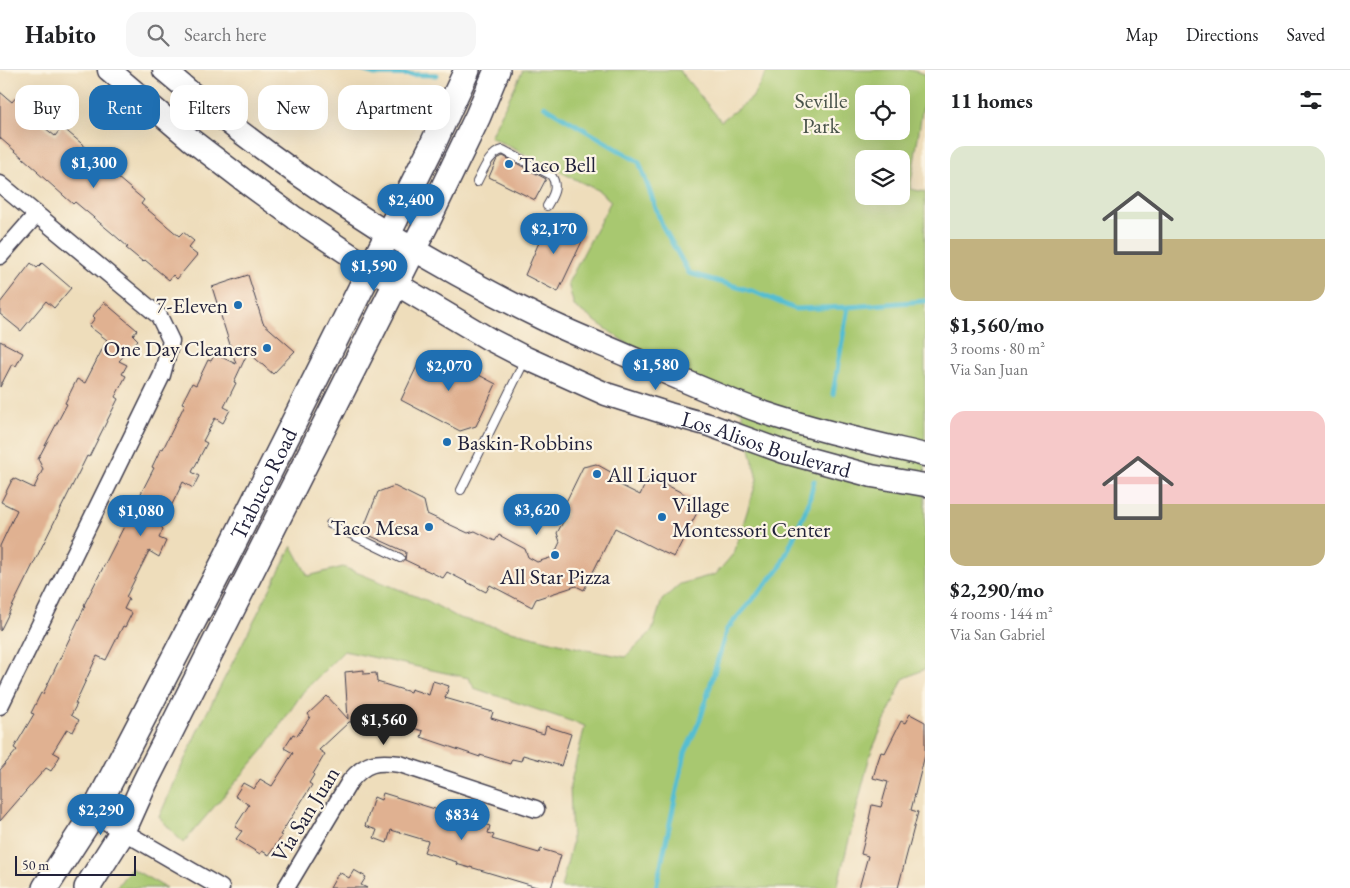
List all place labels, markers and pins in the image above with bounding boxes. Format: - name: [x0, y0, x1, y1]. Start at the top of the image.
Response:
- pin: $1,300: [53, 146, 135, 189]
- place label: Taco Bell: [519, 150, 596, 179]
- marker: Taco Bell: [503, 158, 515, 170]
- pin: $2,400: [370, 184, 452, 226]
- pin: $2,170: [513, 212, 595, 255]
- pin: $1,590: [333, 250, 415, 292]
- place label: 7-Eleven: [156, 291, 228, 320]
- marker: 7-Eleven: [232, 299, 244, 311]
- place label: One Day Cleaners: [104, 334, 257, 363]
- marker: One Day Cleaners: [261, 342, 273, 354]
- pin: $1,580: [615, 348, 697, 391]
- pin: $2,070: [408, 350, 490, 392]
- place label: Baskin-Robbins: [457, 428, 593, 457]
- marker: Baskin-Robbins: [441, 436, 453, 448]
- place label: All Liquor: [606, 460, 697, 489]
- marker: All Liquor: [591, 468, 603, 480]
- place label: Village Montessori Center: [672, 490, 831, 544]
- pin: $1,080: [100, 494, 182, 537]
- pin: $3,620: [496, 494, 578, 536]
- marker: Village Montessori Center: [656, 511, 668, 523]
- place label: Taco Mesa: [330, 513, 419, 542]
- marker: Taco Mesa: [423, 521, 435, 533]
- marker: All Star Pizza: [549, 549, 561, 561]
- place label: All Star Pizza: [499, 562, 611, 591]
- pin: $1,560: [343, 704, 425, 746]
- pin: $2,290: [60, 794, 142, 836]
- pin: $834: [432, 798, 492, 841]

